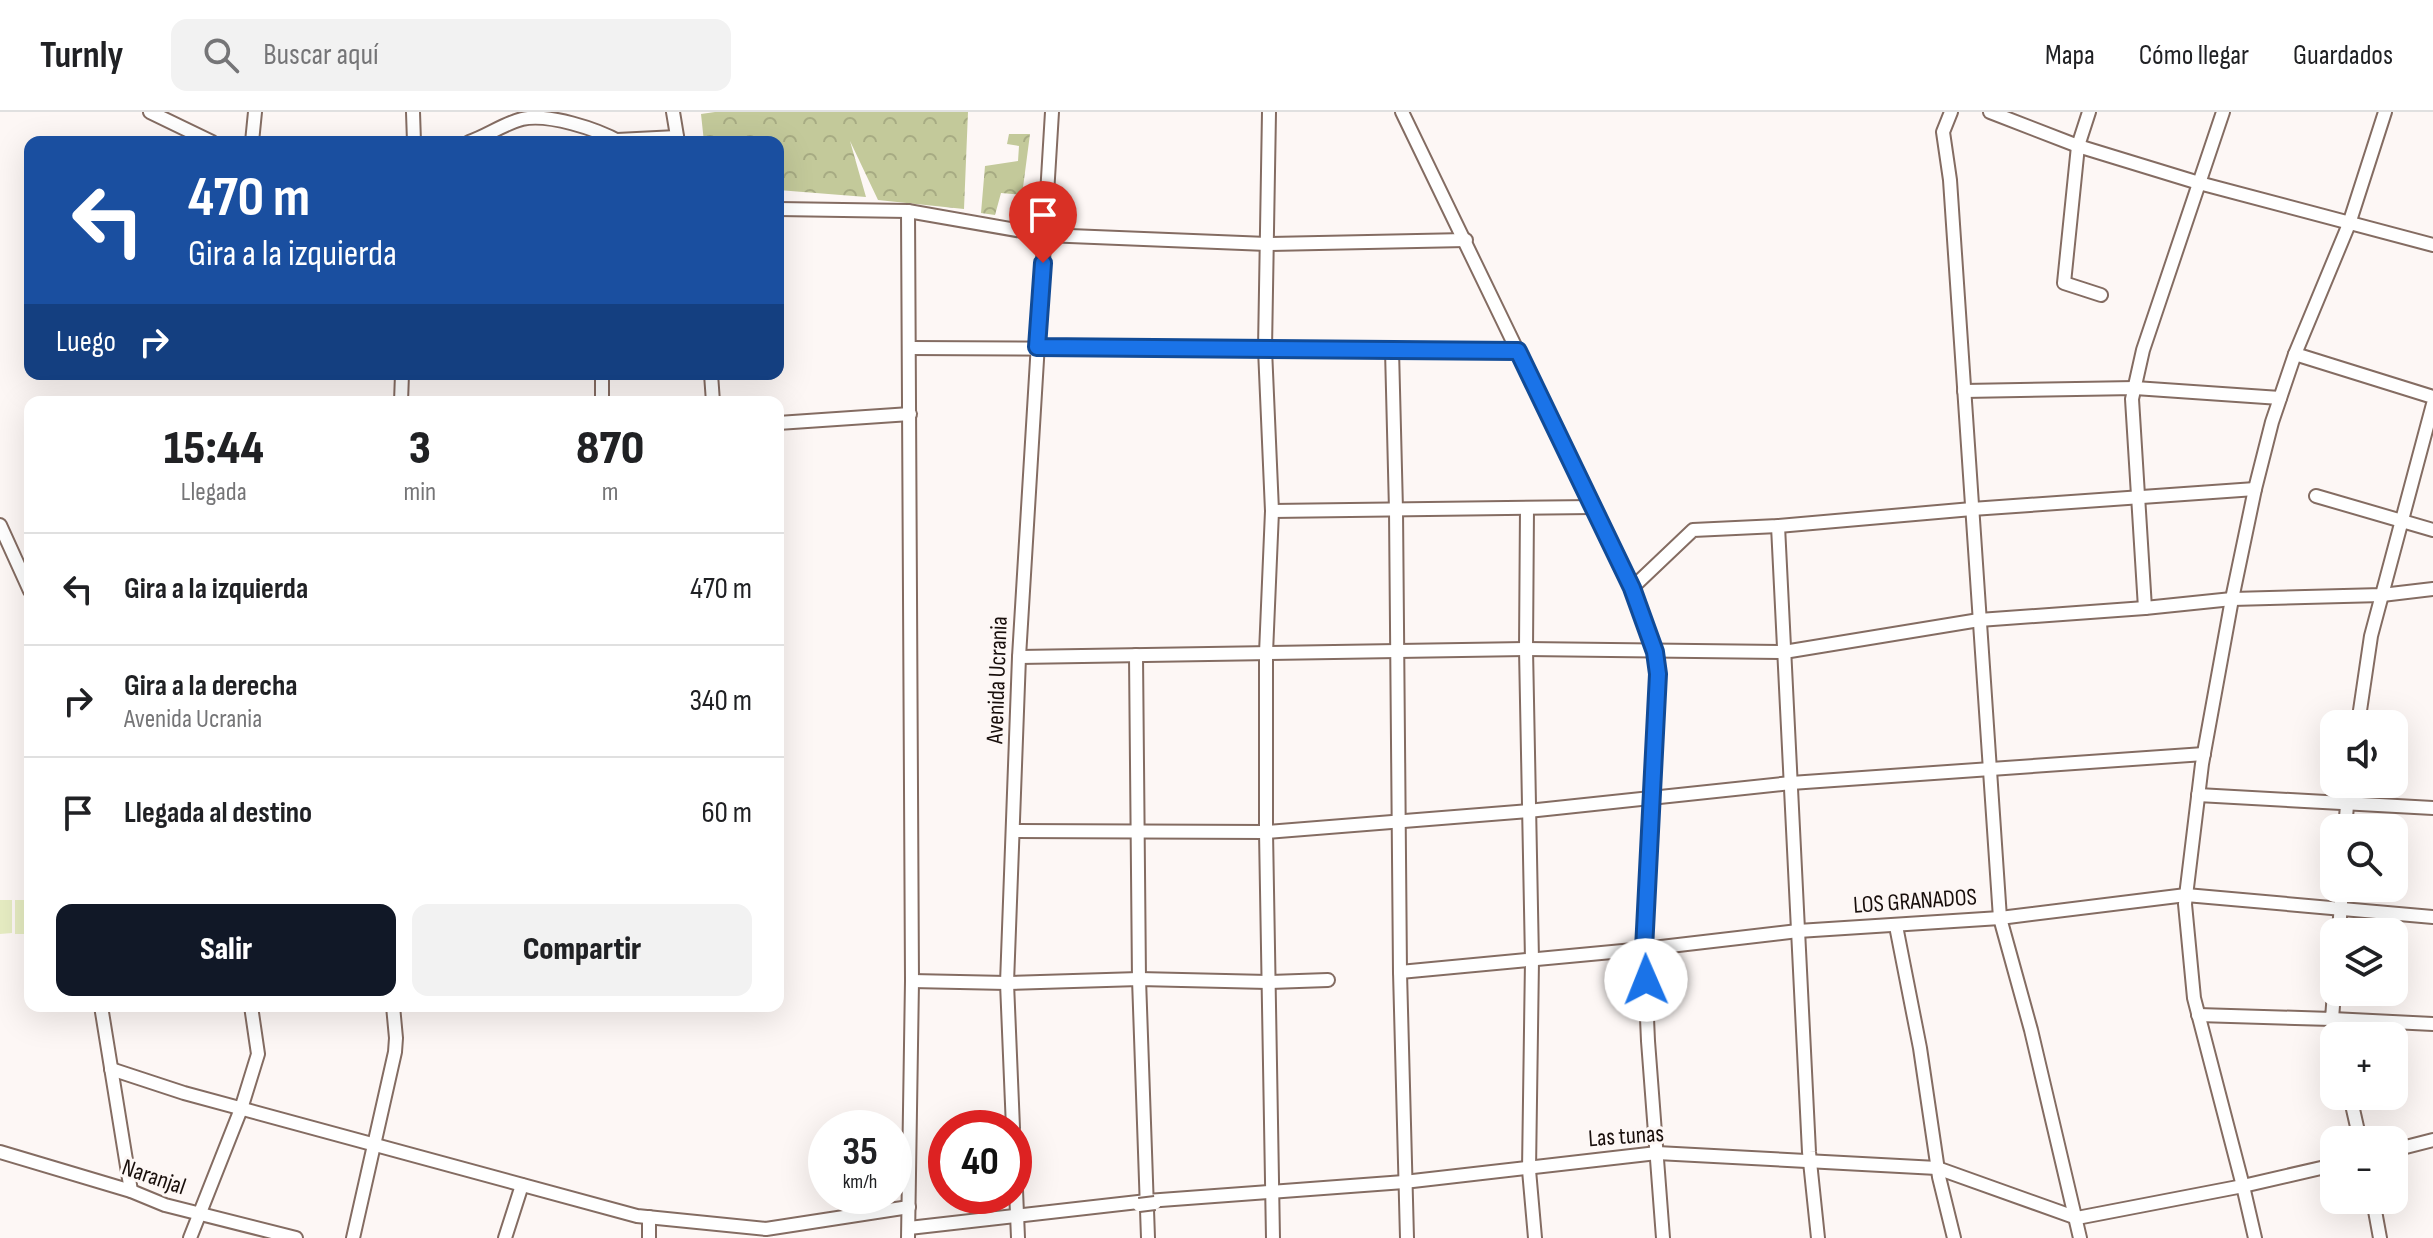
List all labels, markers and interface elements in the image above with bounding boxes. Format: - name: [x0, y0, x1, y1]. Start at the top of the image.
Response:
- search box: [171, 19, 731, 91]
- text: Turnly: [40, 33, 123, 78]
- icon: search: [199, 33, 243, 77]
- text: Buscar aquí: [263, 37, 379, 73]
- text: Mapa: [2045, 39, 2095, 72]
- text: Cómo llegar: [2139, 39, 2249, 72]
- text: Guardados: [2293, 39, 2393, 72]
- text: 470 m: [188, 165, 310, 232]
- icon: left: [56, 168, 160, 272]
- pin: [1009, 181, 1077, 263]
- icon: arrive: [1021, 193, 1065, 237]
- text: Gira a la izquierda: [188, 233, 397, 276]
- icon: right: [132, 320, 176, 364]
- text: Luego: [56, 324, 116, 360]
- text: 15:44: [164, 420, 264, 477]
- text: 3: [409, 420, 431, 477]
- text: 870: [576, 420, 644, 477]
- text: Llegada: [181, 477, 247, 508]
- text: min: [404, 477, 436, 508]
- text: m: [602, 477, 618, 508]
- icon: left: [56, 567, 100, 611]
- text: Gira a la izquierda: [124, 571, 308, 607]
- text: 470 m: [690, 571, 752, 607]
- street label: Avenida Ucrania: [980, 616, 1014, 745]
- text: Gira a la derecha: [124, 668, 298, 704]
- icon: right: [56, 679, 100, 723]
- text: 340 m: [689, 683, 752, 719]
- text: Avenida Ucrania: [124, 704, 262, 735]
- map controls: [2320, 710, 2408, 1214]
- button: sound: [2320, 710, 2408, 798]
- icon: arrive: [56, 791, 100, 835]
- text: Llegada al destino: [124, 795, 312, 831]
- text: 60 m: [701, 795, 752, 831]
- button: search: [2320, 814, 2408, 902]
- street label: LOS GRANADOS: [1852, 882, 1978, 920]
- button: Salir: [56, 904, 396, 996]
- button: Compartir: [412, 904, 752, 996]
- button: layers: [2320, 918, 2408, 1006]
- position arrow: [1604, 938, 1688, 1022]
- button: +: [2320, 1022, 2408, 1110]
- speed limit sign: 40: [928, 1110, 1032, 1214]
- street label: Las tunas: [1587, 1119, 1665, 1153]
- button: −: [2320, 1126, 2408, 1214]
- text: 35: [842, 1128, 878, 1176]
- street label: Naranjal: [118, 1153, 190, 1201]
- text: km/h: [843, 1170, 877, 1194]

